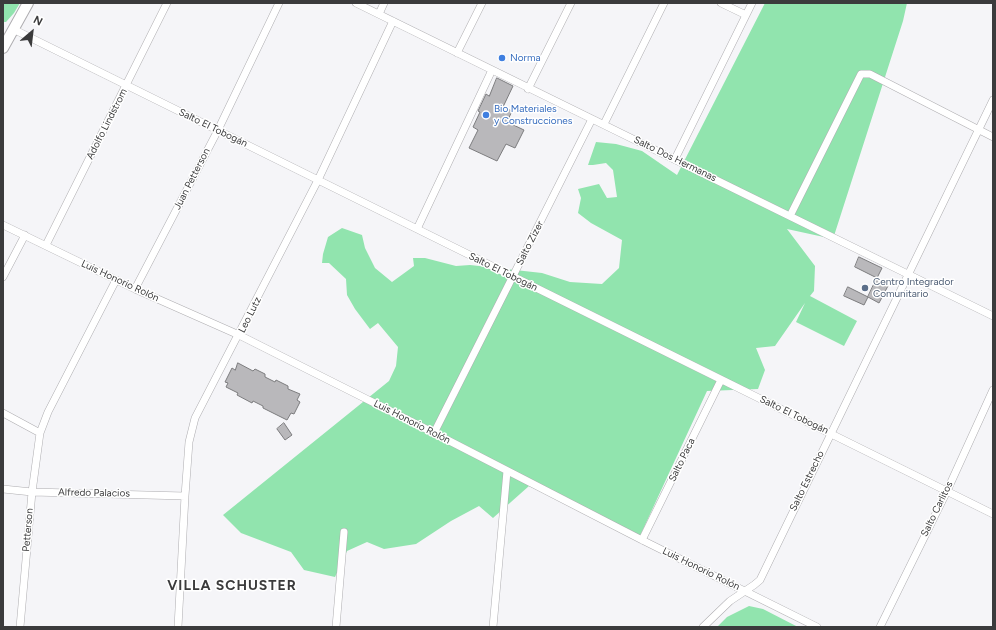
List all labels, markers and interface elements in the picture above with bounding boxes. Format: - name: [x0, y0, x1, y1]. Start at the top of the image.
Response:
- north arrow: [12, 12, 52, 52]
- text: N: [31, 13, 45, 29]
- place label: Norma: [510, 52, 541, 64]
- marker: Norma: [497, 53, 507, 63]
- street label: Adolfo Lindstrom: [84, 87, 130, 161]
- place label: Bio Materiales y Construcciones: [494, 103, 572, 126]
- street label: Salto El Tobogán: [177, 106, 249, 150]
- marker: Bio Materiales y Construcciones: [481, 110, 491, 120]
- street label: Salto Dos Hermanas: [632, 134, 718, 184]
- street label: Juan Petterson: [171, 146, 213, 212]
- street label: Salto Zizer: [514, 219, 546, 267]
- street label: Salto El Tobogán: [467, 250, 539, 294]
- street label: Luis Honorio Rolón: [79, 258, 161, 304]
- place label: Centro Integrador Comunitario: [873, 276, 954, 300]
- marker: Centro Integrador Comunitario: [860, 283, 870, 293]
- street label: Leo Lutz: [236, 295, 264, 335]
- street label: Salto El Tobogán: [758, 393, 830, 437]
- street label: Luis Honorio Rolón: [372, 397, 452, 447]
- street label: Salto Paca: [666, 436, 698, 484]
- street label: Salto Estrecho: [787, 449, 827, 513]
- street label: Salto Carlitos: [918, 479, 956, 539]
- street label: Alfredo Palacios: [58, 486, 130, 500]
- street label: Petterson: [20, 508, 36, 552]
- street label: Luis Honorio Rolón: [660, 545, 742, 593]
- district label: VILLA SCHUSTER: [167, 578, 297, 594]

